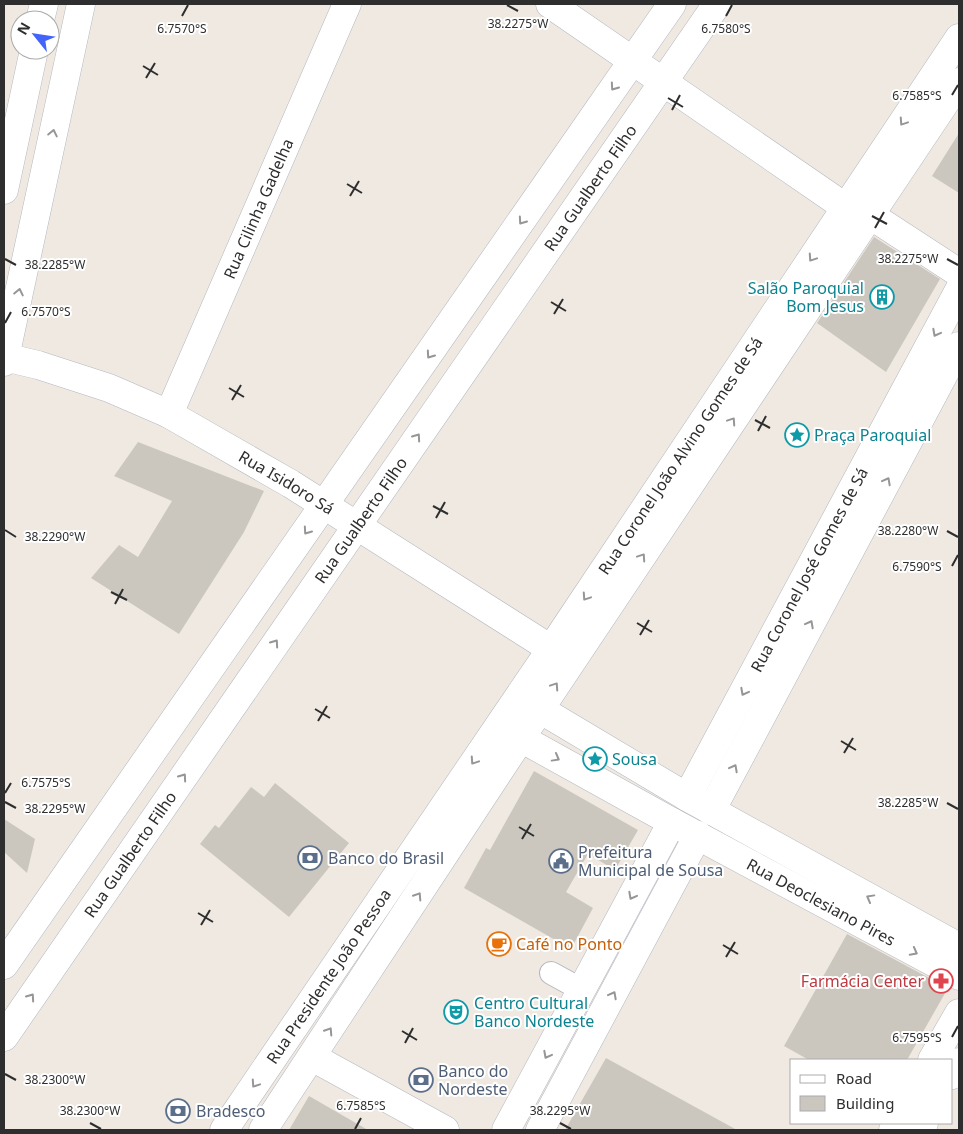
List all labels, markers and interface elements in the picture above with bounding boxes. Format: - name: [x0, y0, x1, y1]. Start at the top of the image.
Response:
- north arrow: [10, 10, 60, 60]
- text: 38.2275°W: [488, 15, 548, 32]
- text: N: [12, 19, 34, 38]
- text: 6.7570°S: [157, 20, 207, 37]
- text: 6.7580°S: [701, 20, 751, 37]
- one-way arrow: [611, 81, 620, 91]
- text: 6.7585°S: [892, 87, 942, 104]
- one-way arrow: [900, 116, 909, 126]
- street label: Rua Gualberto Filho: [539, 120, 642, 255]
- one-way arrow: [47, 129, 58, 138]
- street label: Rua Cilinha Gadelha: [218, 135, 298, 282]
- one-way arrow: [519, 215, 528, 225]
- text: 38.2275°W: [878, 250, 938, 267]
- one-way arrow: [809, 252, 818, 261]
- text: 38.2285°W: [25, 256, 85, 273]
- place label: Salão Paroquial Bom Jesus: [748, 277, 864, 317]
- building icon: Salão Paroquial Bom Jesus: [869, 284, 895, 310]
- one-way arrow: [13, 288, 24, 297]
- text: 6.7570°S: [21, 303, 71, 320]
- one-way arrow: [932, 327, 942, 336]
- street label: Rua Coronel João Alvino Gomes de Sá: [593, 333, 767, 579]
- one-way arrow: [427, 349, 436, 358]
- one-way arrow: [726, 418, 735, 427]
- place icon: Praça Paroquial: [784, 422, 810, 448]
- place label: Praça Paroquial: [814, 424, 931, 446]
- one-way arrow: [411, 434, 420, 443]
- street label: Rua Isidoro Sá: [235, 445, 338, 520]
- street label: Rua Gualberto Filho: [309, 453, 412, 588]
- street label: Rua Coronel José Gomes de Sá: [745, 464, 873, 676]
- one-way arrow: [881, 477, 891, 486]
- text: 38.2280°W: [878, 522, 938, 539]
- one-way arrow: [304, 525, 313, 535]
- text: 38.2290°W: [25, 528, 85, 545]
- one-way arrow: [636, 553, 645, 562]
- text: 6.7590°S: [892, 558, 942, 575]
- one-way arrow: [583, 591, 592, 600]
- one-way arrow: [804, 621, 814, 630]
- one-way arrow: [269, 639, 278, 649]
- one-way arrow: [549, 683, 559, 692]
- one-way arrow: [740, 686, 750, 695]
- place icon: Sousa: [582, 746, 608, 772]
- place label: Sousa: [612, 748, 657, 770]
- one-way arrow: [550, 752, 559, 762]
- one-way arrow: [471, 755, 480, 765]
- one-way arrow: [728, 764, 738, 773]
- one-way arrow: [177, 773, 186, 783]
- text: 6.7575°S: [21, 774, 71, 791]
- street label: Rua Gualberto Filho: [79, 787, 181, 922]
- text: 38.2285°W: [878, 794, 938, 811]
- text: 38.2295°W: [25, 800, 85, 817]
- place label: Prefeitura Municipal de Sousa: [578, 841, 723, 881]
- bank icon: Banco do Brasil: [297, 845, 323, 871]
- place label: Banco do Brasil: [328, 847, 444, 869]
- public building icon: Prefeitura Municipal de Sousa: [548, 848, 574, 874]
- street label: Rua Deoclesiano Pires: [743, 853, 899, 951]
- street label: Rua Presidente João Pessoa: [261, 884, 396, 1068]
- one-way arrow: [628, 891, 638, 900]
- one-way arrow: [412, 892, 422, 901]
- one-way arrow: [867, 894, 876, 904]
- cafe icon: Café no Ponto: [486, 931, 512, 957]
- place label: Café no Ponto: [516, 933, 622, 955]
- one-way arrow: [909, 946, 918, 956]
- pharmacy icon: Farmácia Center: [928, 968, 954, 994]
- place label: Farmácia Center: [801, 970, 924, 992]
- one-way arrow: [607, 991, 617, 1000]
- place label: Centro Cultural Banco Nordeste: [474, 992, 594, 1032]
- one-way arrow: [25, 993, 34, 1003]
- theatre icon: Centro Cultural Banco Nordeste: [443, 999, 469, 1025]
- one-way arrow: [323, 1027, 332, 1037]
- text: 6.7595°S: [892, 1029, 942, 1046]
- one-way arrow: [543, 1049, 553, 1058]
- legend: [790, 1059, 953, 1124]
- place label: Banco do Nordeste: [438, 1060, 508, 1100]
- bank icon: Banco do Nordeste: [408, 1067, 434, 1093]
- text: Road: [836, 1068, 872, 1088]
- text: 38.2300°W: [25, 1071, 85, 1088]
- one-way arrow: [252, 1079, 262, 1088]
- text: Building: [836, 1093, 894, 1113]
- text: 6.7585°S: [336, 1097, 386, 1114]
- bank icon: Bradesco: [165, 1098, 191, 1124]
- place label: Bradesco: [196, 1100, 266, 1122]
- text: 38.2300°W: [60, 1102, 120, 1119]
- text: 38.2295°W: [530, 1102, 590, 1119]

